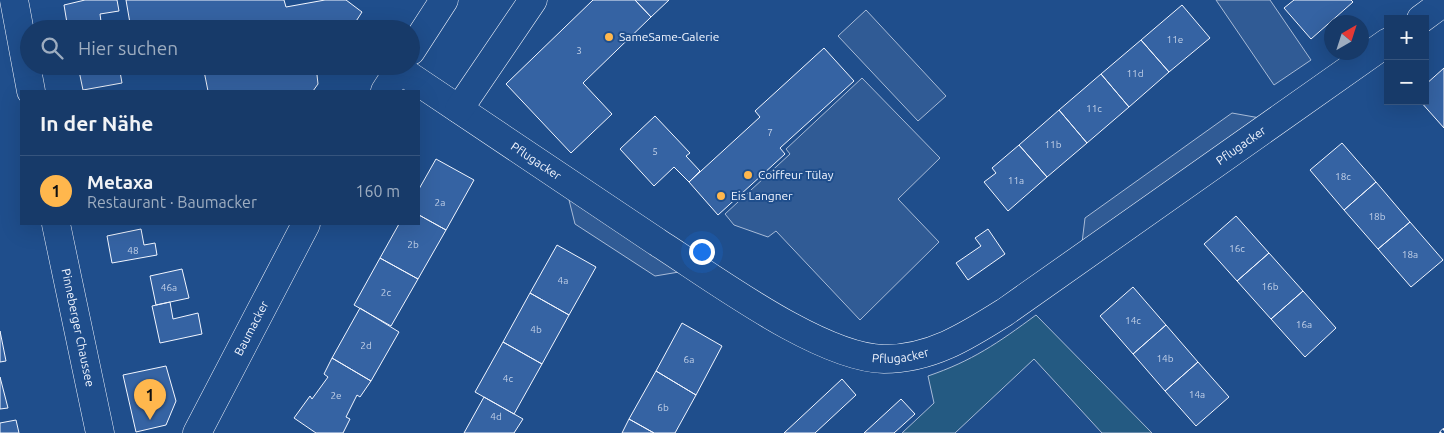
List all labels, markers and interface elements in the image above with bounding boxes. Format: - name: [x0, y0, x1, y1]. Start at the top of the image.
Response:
- north arrow: [1324, 15, 1369, 60]
- map controls: [1384, 15, 1429, 105]
- button: +: [1384, 15, 1429, 60]
- search box: [20, 20, 420, 75]
- place label: SameSame-Galerie: [619, 30, 719, 43]
- marker: SameSame-Galerie: [603, 31, 615, 43]
- icon: search: [38, 34, 66, 62]
- house number: 11e: [1167, 34, 1183, 45]
- text: Hier suchen: [78, 37, 178, 59]
- house number: 3: [576, 45, 582, 56]
- button: −: [1384, 60, 1429, 105]
- house number: 11d: [1126, 68, 1144, 79]
- house number: 11c: [1086, 103, 1102, 114]
- text: In der Nähe: [40, 111, 153, 135]
- street label: Pflugacker: [1213, 123, 1268, 167]
- house number: 7: [767, 127, 773, 138]
- street label: Pflugacker: [509, 139, 564, 182]
- house number: 11b: [1044, 139, 1062, 150]
- house number: 5: [652, 146, 658, 157]
- place label: Coiffeur Tülay: [758, 168, 834, 181]
- marker: Coiffeur Tülay: [742, 169, 754, 181]
- text: Metaxa: [87, 171, 153, 193]
- house number: 18c: [1335, 171, 1351, 182]
- house number: 11a: [1008, 175, 1024, 186]
- text: 1: [51, 182, 61, 200]
- text: 160 m: [355, 182, 400, 200]
- place label: Eis Langner: [731, 189, 793, 202]
- marker: Eis Langner: [715, 190, 727, 202]
- text: Restaurant · Baumacker: [87, 193, 257, 211]
- house number: 2a: [435, 197, 445, 208]
- house number: 18b: [1368, 211, 1386, 222]
- house number: 2b: [407, 239, 419, 250]
- your location: [689, 239, 715, 265]
- house number: 16c: [1229, 243, 1245, 254]
- house number: 48: [127, 245, 139, 256]
- house number: 18a: [1402, 249, 1418, 260]
- street label: Pinneberger Chaussee: [60, 267, 97, 388]
- house number: 4a: [558, 275, 568, 286]
- house number: 16b: [1261, 281, 1279, 292]
- house number: 46a: [161, 282, 177, 293]
- house number: 2c: [381, 287, 391, 298]
- street label: Baumacker: [232, 298, 271, 358]
- house number: 14c: [1125, 315, 1141, 326]
- house number: 16a: [1296, 319, 1312, 330]
- house number: 4b: [530, 324, 542, 335]
- house number: 2d: [360, 340, 372, 351]
- street label: Pflugacker: [871, 345, 931, 365]
- house number: 14b: [1156, 353, 1174, 364]
- house number: 6a: [684, 354, 694, 365]
- house number: 4c: [503, 373, 513, 384]
- pin: 1: [134, 379, 166, 420]
- house number: 14a: [1189, 389, 1205, 400]
- house number: 2e: [330, 390, 342, 401]
- house number: 6b: [657, 402, 669, 413]
- house number: 4d: [490, 411, 502, 422]

